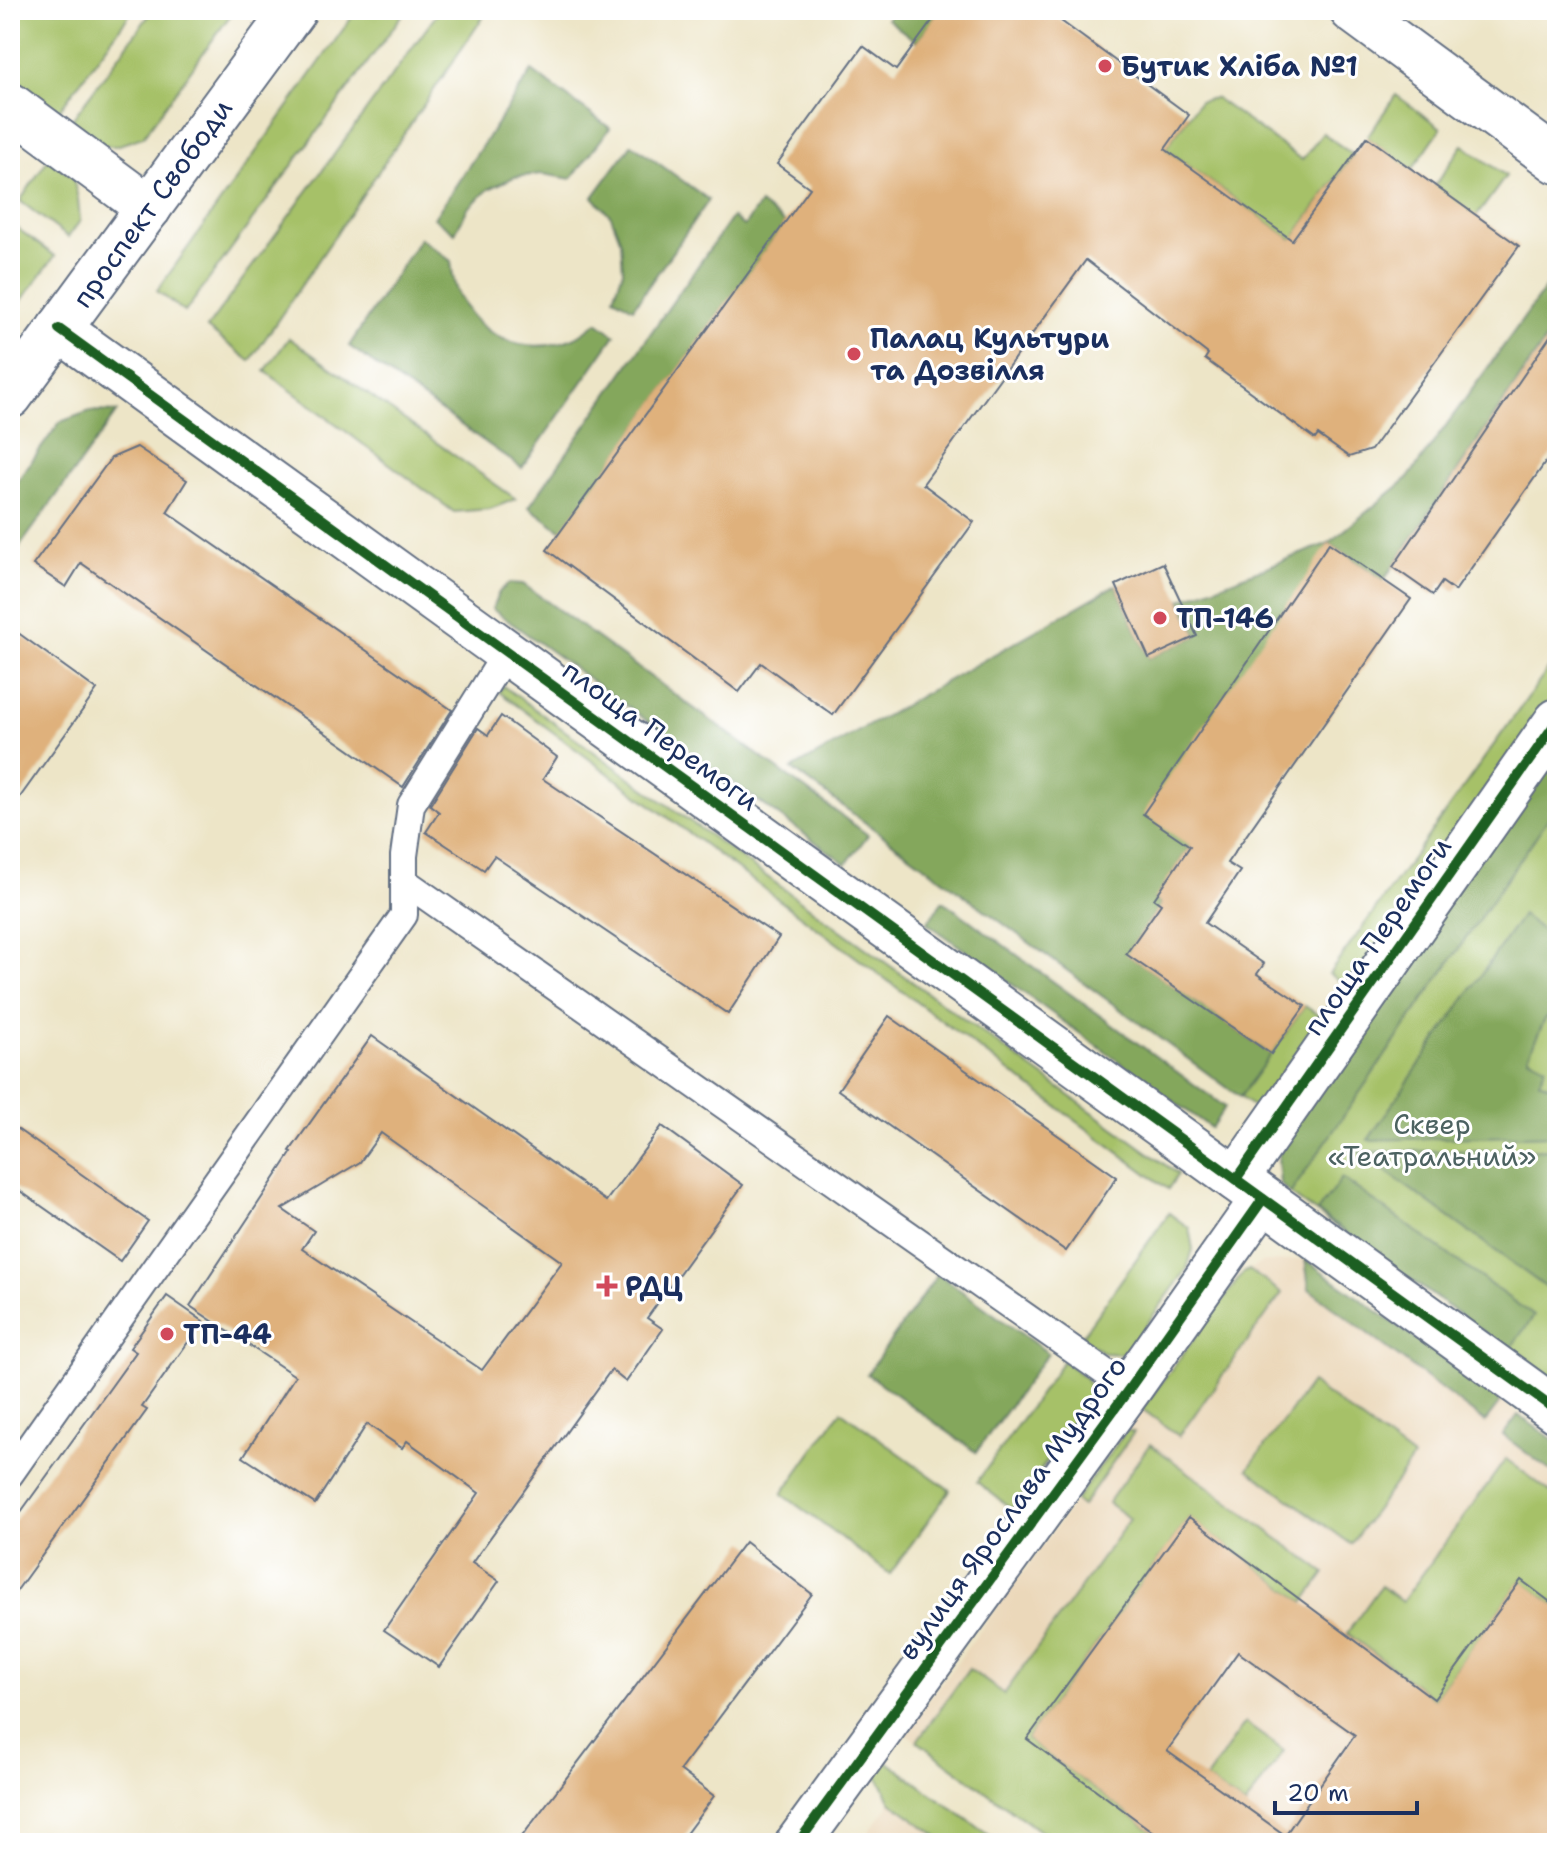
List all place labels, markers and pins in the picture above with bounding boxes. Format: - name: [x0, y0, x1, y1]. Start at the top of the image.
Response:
- place label: Бутик Хліба №1: [1121, 47, 1358, 85]
- marker: Бутик Хліба №1: [1096, 57, 1114, 75]
- place label: Палац Культури та Дозвілля: [870, 319, 1109, 389]
- marker: Палац Культури та Дозвілля: [845, 345, 863, 363]
- place label: ТП-146: [1176, 599, 1274, 637]
- marker: ТП-146: [1151, 609, 1169, 627]
- place label: РДЦ: [625, 1267, 683, 1305]
- marker: РДЦ: [596, 1275, 618, 1297]
- place label: ТП-44: [183, 1315, 272, 1353]
- marker: ТП-44: [158, 1325, 176, 1343]

